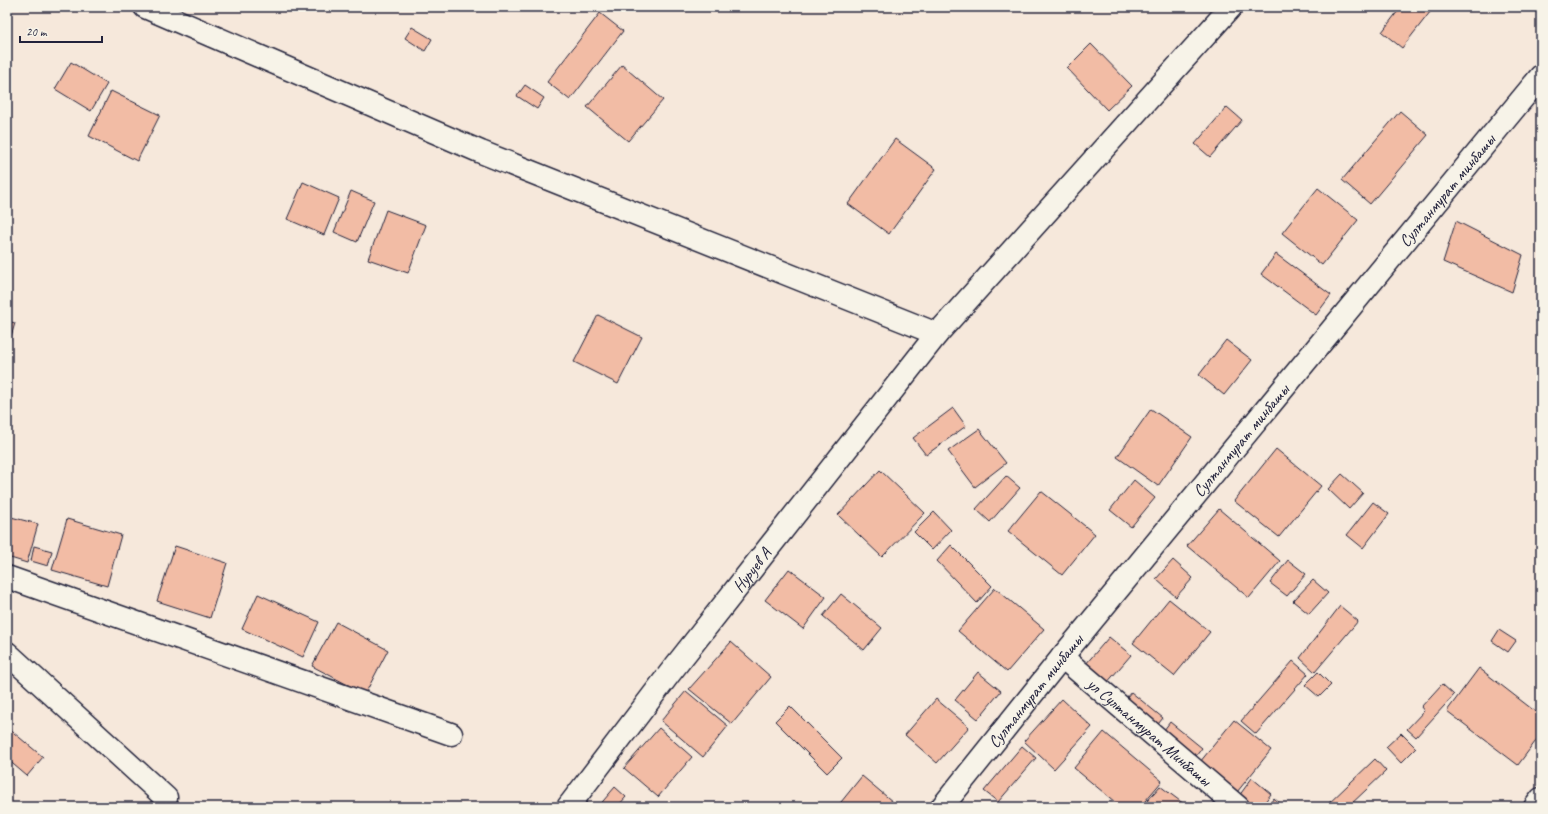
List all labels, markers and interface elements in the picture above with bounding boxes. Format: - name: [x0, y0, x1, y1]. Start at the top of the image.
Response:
- scale bar: [20, 18, 102, 44]
- text: 20 m: [26, 24, 48, 40]
- street label: Султанмурат минбашы: [1395, 128, 1501, 251]
- street label: Султанмурат минбашы: [1188, 378, 1295, 501]
- street label: Нуруев А: [728, 542, 777, 596]
- street label: Султанмурат минбашы: [984, 628, 1089, 752]
- street label: ул Султанмурат Минбашы: [1082, 673, 1217, 792]

